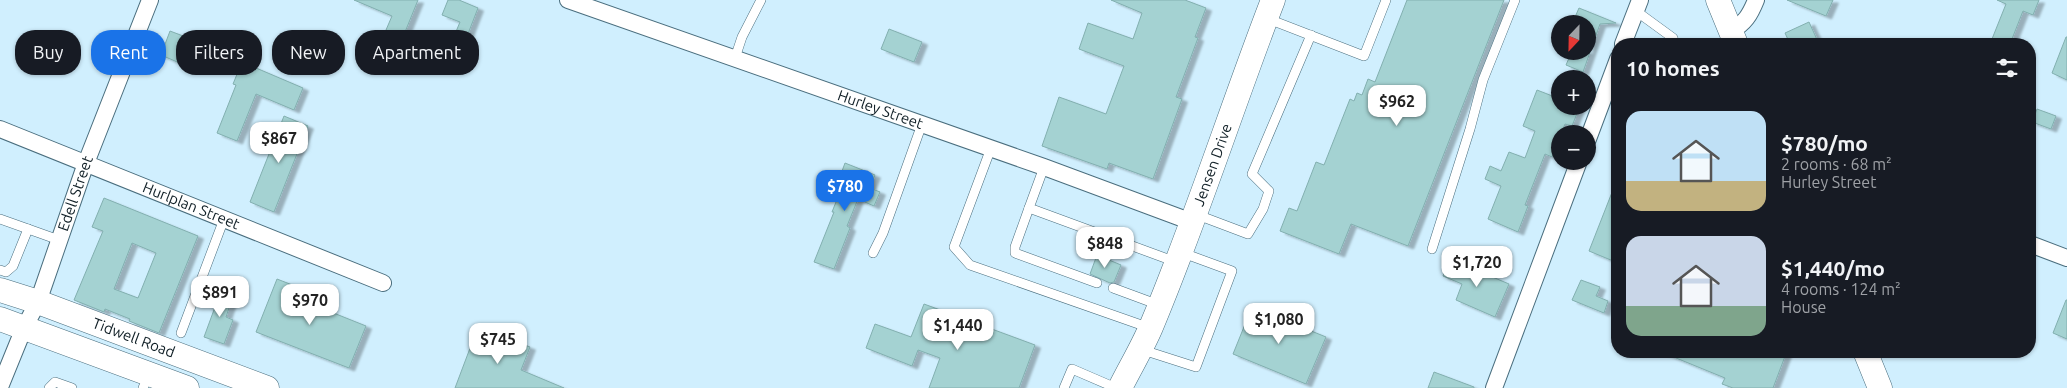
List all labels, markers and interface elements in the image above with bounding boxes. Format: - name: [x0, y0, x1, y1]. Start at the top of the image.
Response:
- north arrow: [1551, 15, 1596, 60]
- map controls: [1551, 15, 1596, 170]
- chip: Buy: [15, 30, 81, 75]
- chip: Rent: [91, 30, 166, 75]
- chip: Filters: [176, 30, 262, 75]
- chip: New: [272, 30, 345, 75]
- chip: Apartment: [355, 30, 479, 75]
- icon: filters: [1993, 54, 2021, 82]
- text: 10 homes: [1626, 56, 1720, 80]
- button: +: [1551, 70, 1596, 115]
- pin: $962: [1367, 84, 1427, 127]
- street label: Hurley Street: [835, 86, 926, 132]
- text: $962: [1379, 92, 1415, 110]
- pin: $867: [249, 121, 309, 164]
- street label: Jensen Drive: [1190, 121, 1235, 208]
- button: −: [1551, 125, 1596, 170]
- text: $867: [261, 129, 297, 147]
- icon: home: [1666, 131, 1726, 191]
- text: $780/mo: [1781, 131, 1868, 155]
- street label: Edell Street: [54, 153, 96, 233]
- text: 2 rooms · 68 m²: [1781, 155, 1892, 173]
- pin: $780: [815, 170, 875, 212]
- text: Hurley Street: [1781, 173, 1876, 191]
- text: $780: [827, 177, 863, 195]
- street label: Hurlplan Street: [140, 178, 242, 233]
- pin: $848: [1075, 226, 1135, 269]
- text: $848: [1087, 234, 1123, 252]
- pin: $1,720: [1436, 246, 1518, 288]
- text: $1,720: [1452, 253, 1502, 271]
- icon: home: [1666, 256, 1726, 316]
- text: $1,440/mo: [1781, 256, 1885, 280]
- pin: $891: [190, 276, 250, 318]
- text: 4 rooms · 124 m²: [1781, 280, 1901, 298]
- text: $891: [202, 283, 238, 301]
- pin: $970: [280, 284, 340, 326]
- text: $970: [292, 291, 328, 309]
- text: House: [1781, 298, 1826, 316]
- pin: $1,080: [1238, 302, 1320, 345]
- pin: $1,440: [917, 308, 999, 351]
- text: $1,080: [1254, 310, 1304, 328]
- street label: Tidwell Road: [90, 314, 177, 361]
- text: $1,440: [933, 316, 983, 334]
- pin: $745: [468, 322, 528, 365]
- text: $745: [480, 330, 516, 348]

